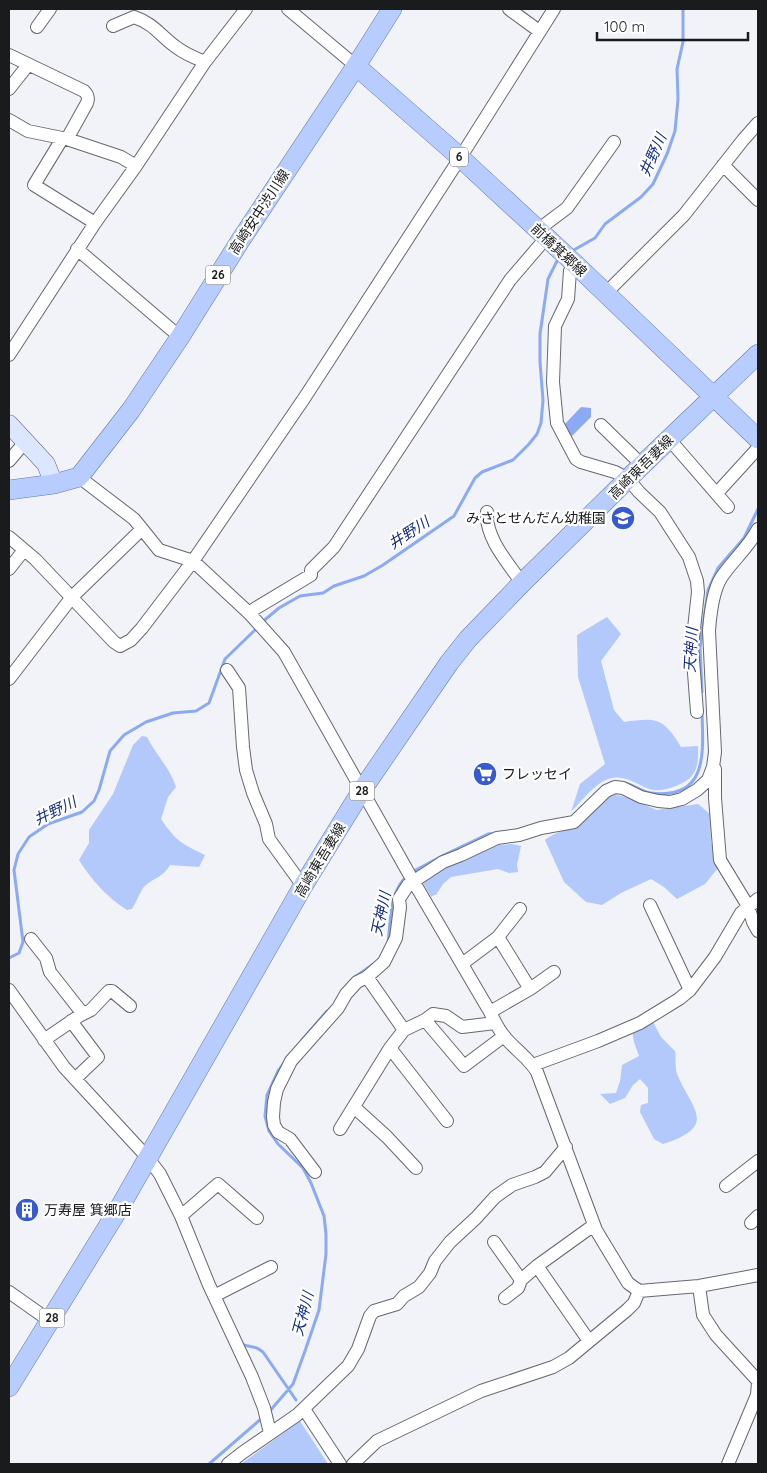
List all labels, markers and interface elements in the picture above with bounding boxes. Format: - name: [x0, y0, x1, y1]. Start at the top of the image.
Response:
- scale bar: [597, 10, 748, 42]
- text: 100 m: [604, 17, 645, 36]
- water label: 井野川: [635, 129, 671, 179]
- road number: 6: [450, 148, 468, 166]
- street label: 高崎安中渋川線: [225, 166, 293, 258]
- street label: 前橋箕郷線: [527, 220, 591, 280]
- road number: 26: [206, 266, 230, 284]
- street label: 高崎東吾妻線: [605, 431, 677, 503]
- school or university icon: みさとせんだん幼稚園: [610, 505, 636, 531]
- place label: みさとせんだん幼稚園: [466, 509, 606, 527]
- water label: 井野川: [385, 511, 434, 553]
- water label: 天神川: [680, 625, 701, 673]
- supermarket icon: フレッセイ: [472, 761, 498, 787]
- place label: フレッセイ: [502, 765, 572, 783]
- road number: 28: [350, 781, 374, 800]
- water label: 井野川: [30, 791, 81, 829]
- street label: 高崎東吾妻線: [291, 819, 349, 901]
- water label: 天神川: [367, 888, 395, 938]
- building icon: 万寿屋 箕郷店: [14, 1197, 40, 1223]
- place label: 万寿屋 箕郷店: [44, 1201, 132, 1219]
- water label: 天神川: [288, 1288, 318, 1338]
- road number: 28: [40, 1309, 64, 1328]

